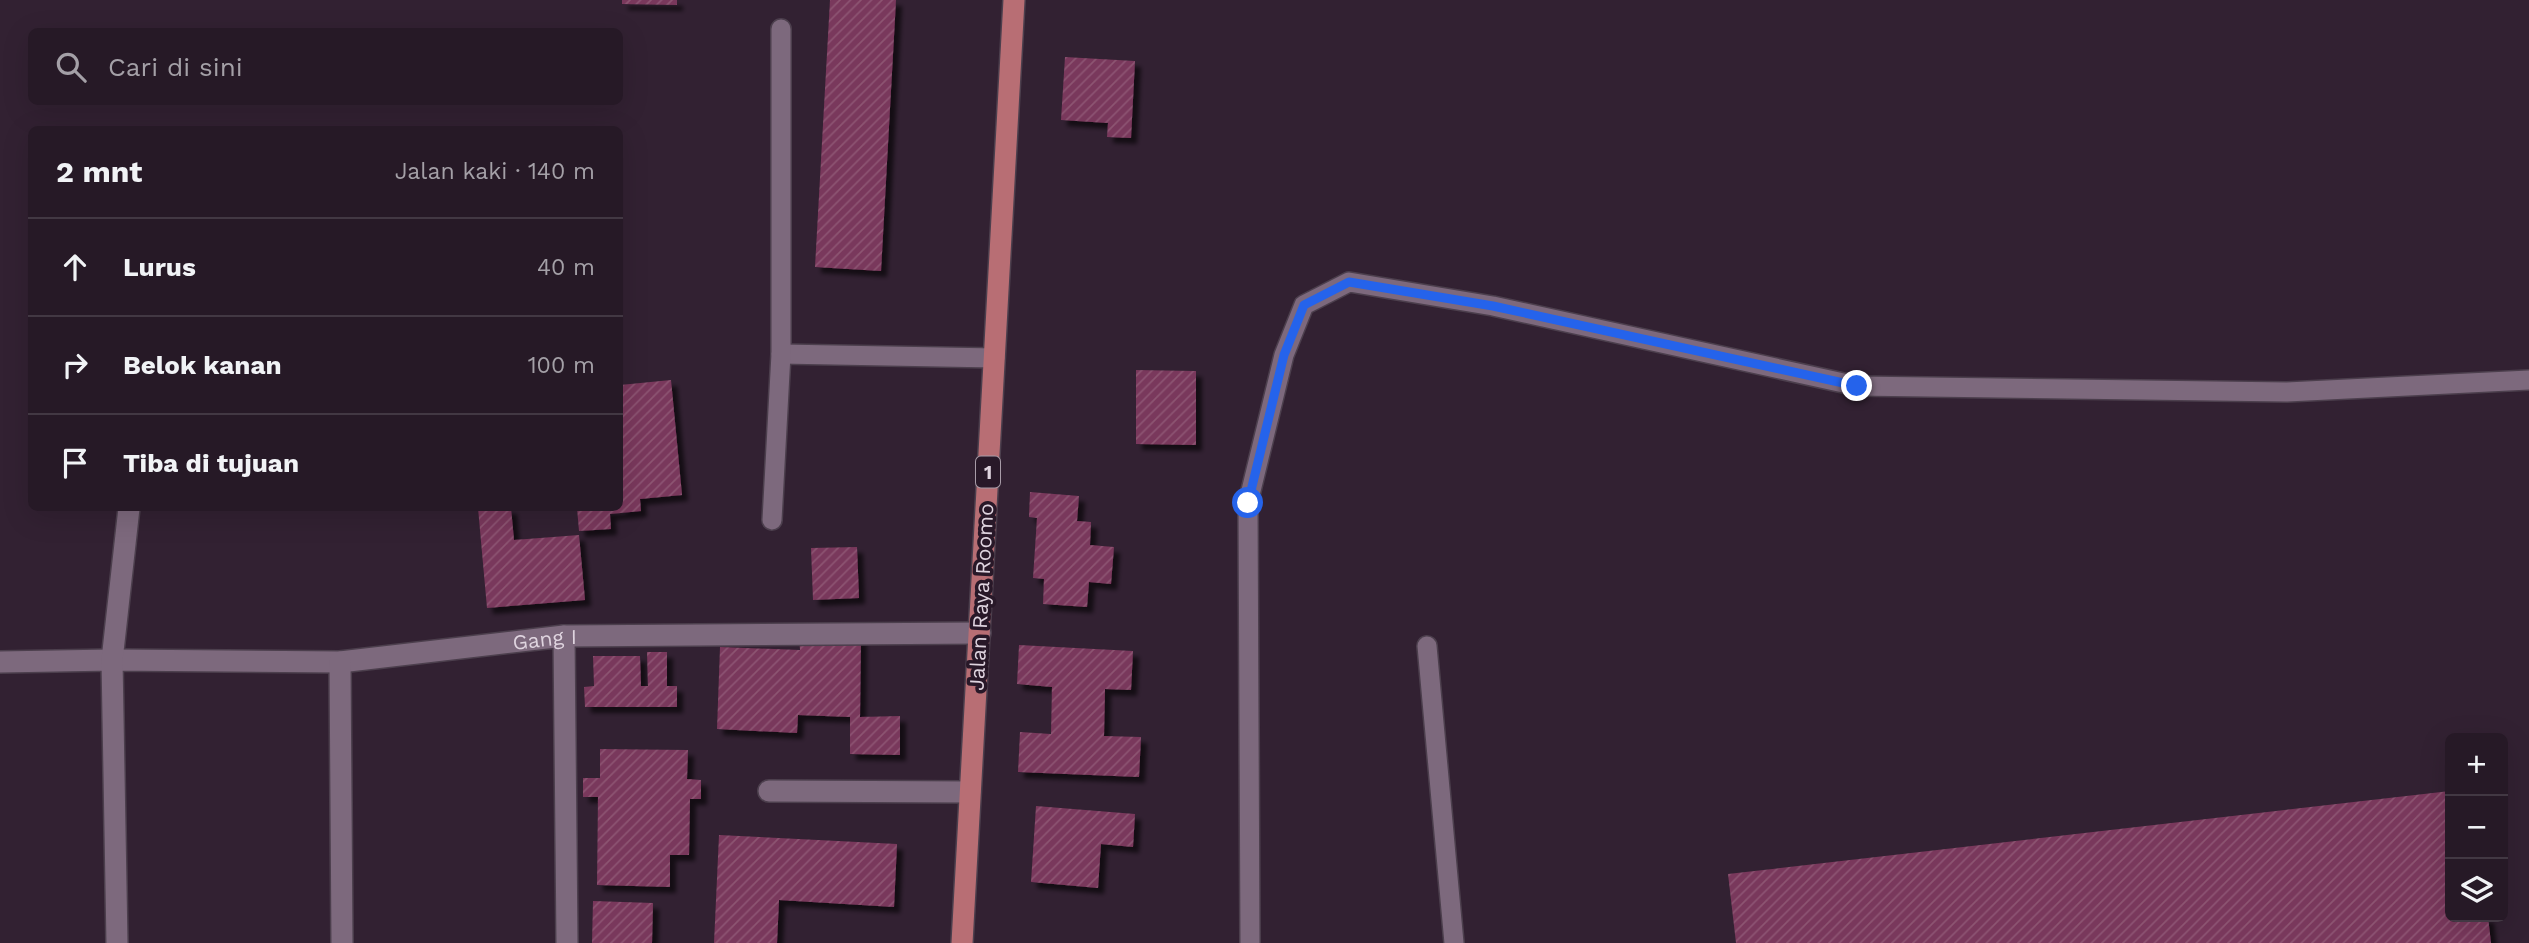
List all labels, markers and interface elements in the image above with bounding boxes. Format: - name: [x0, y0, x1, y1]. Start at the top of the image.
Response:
- search box: [28, 28, 623, 105]
- icon: search: [52, 48, 90, 86]
- text: Cari di sini: [108, 52, 243, 82]
- text: 2 mnt: [56, 154, 142, 189]
- text: Jalan kaki · 140 m: [395, 158, 595, 185]
- icon: ahead: [56, 248, 94, 286]
- text: Lurus: [123, 252, 196, 282]
- text: 40 m: [537, 254, 595, 281]
- icon: right: [56, 346, 94, 384]
- text: Belok kanan: [123, 350, 282, 380]
- text: 100 m: [528, 352, 595, 379]
- route end: [1841, 370, 1872, 401]
- icon: arrive: [56, 444, 94, 482]
- text: Tiba di tujuan: [123, 448, 299, 478]
- road number: 1: [976, 457, 1000, 488]
- route start: [1232, 487, 1263, 518]
- street label: Jalan Raya Roomo: [964, 503, 998, 691]
- street label: Gang I: [511, 623, 577, 654]
- map controls: [2445, 733, 2508, 922]
- button: +: [2445, 733, 2508, 796]
- button: −: [2445, 796, 2508, 859]
- button: layers: [2445, 859, 2508, 922]

